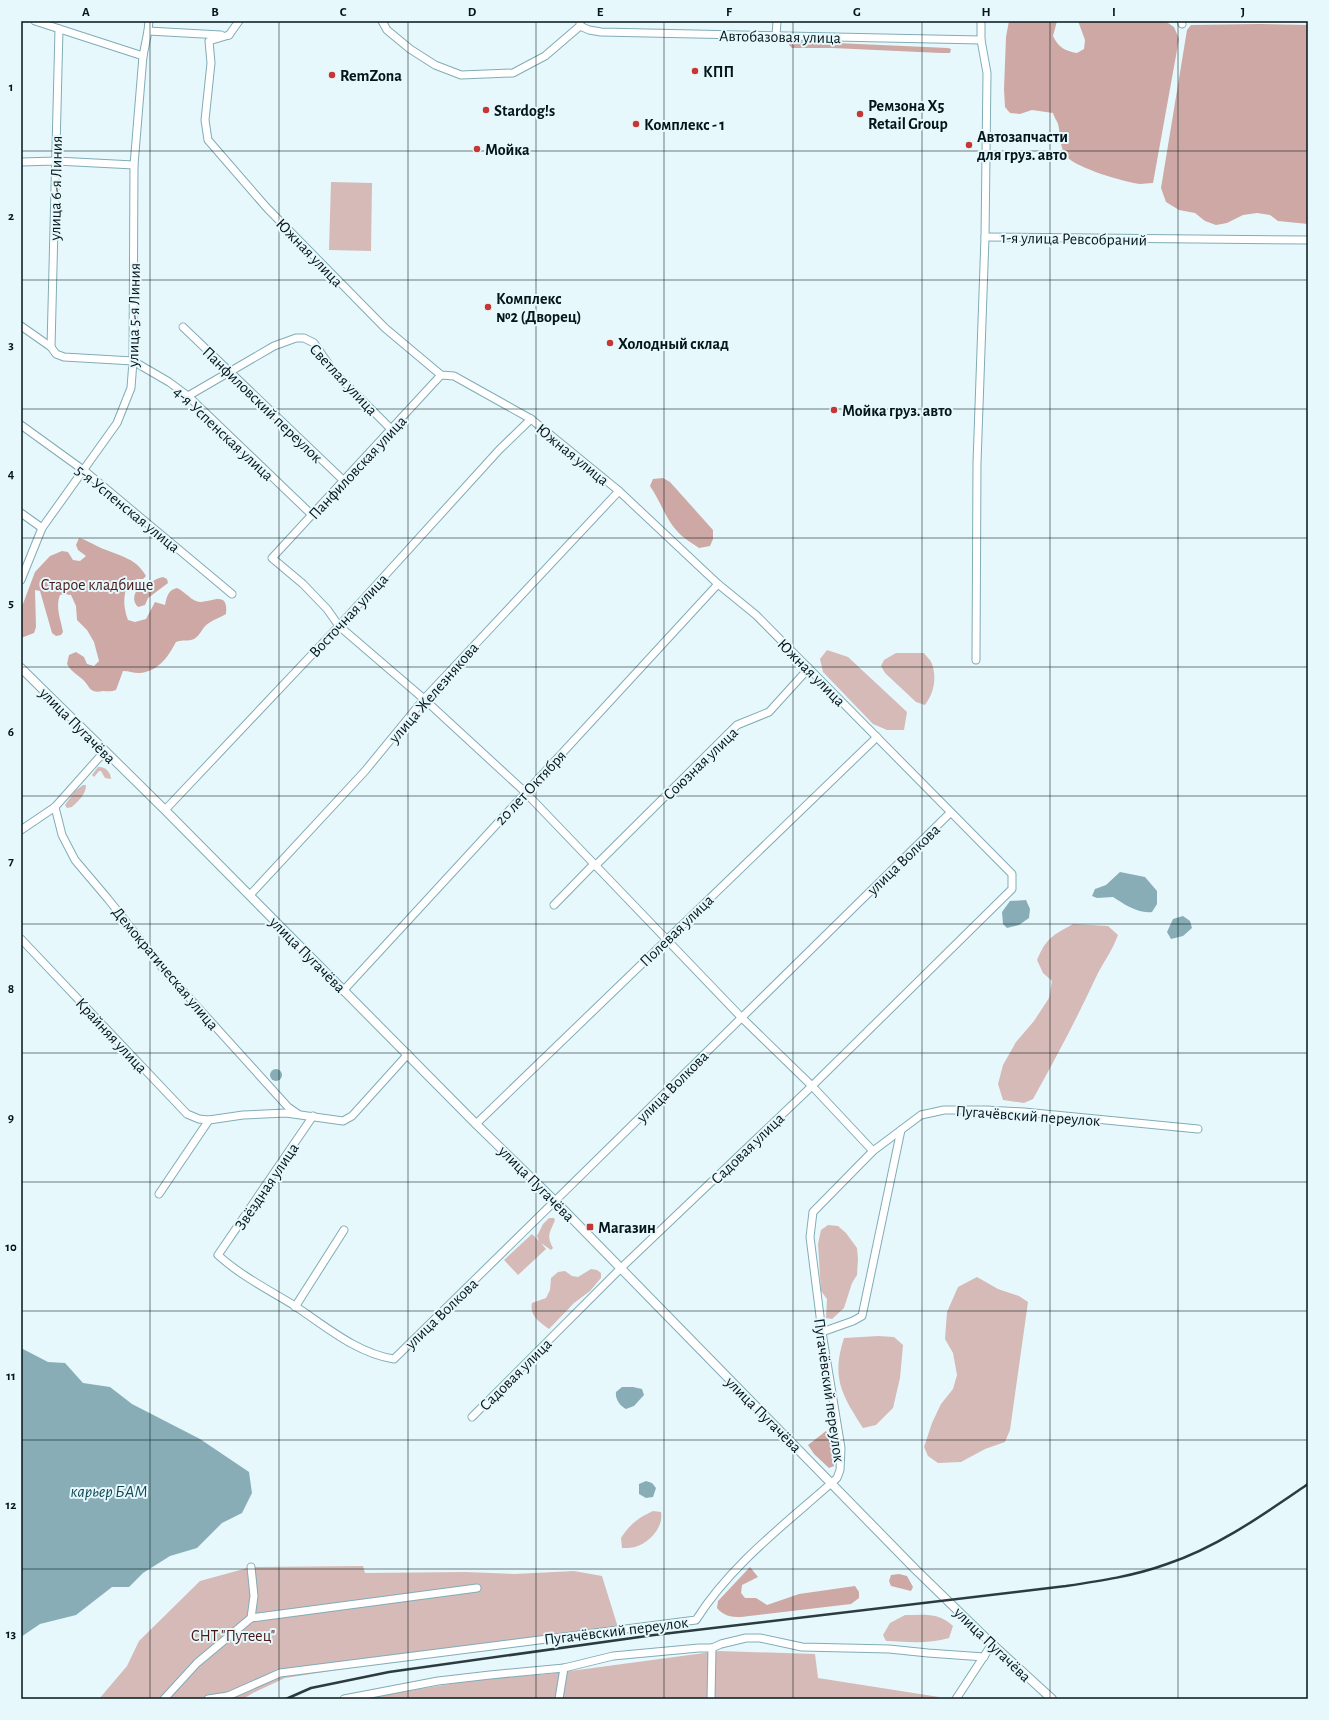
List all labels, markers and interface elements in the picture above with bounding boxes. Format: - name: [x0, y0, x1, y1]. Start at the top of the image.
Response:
- text: A: [82, 6, 90, 19]
- text: B: [211, 6, 219, 19]
- text: C: [340, 6, 347, 19]
- text: D: [468, 6, 477, 19]
- text: E: [597, 6, 604, 19]
- text: F: [726, 6, 733, 19]
- text: G: [853, 6, 861, 19]
- text: H: [981, 6, 991, 19]
- text: I: [1112, 6, 1116, 19]
- text: J: [1241, 6, 1245, 19]
- street label: Автобазовая улица: [719, 28, 841, 47]
- place label: КПП: [703, 64, 734, 80]
- marker: КПП: [690, 66, 700, 76]
- place label: RemZona: [340, 68, 402, 84]
- marker: RemZona: [327, 70, 337, 80]
- text: 1: [9, 81, 13, 94]
- place label: Ремзона X5 Retail Group: [868, 98, 948, 132]
- place label: Stardog!s: [494, 103, 555, 119]
- marker: Stardog!s: [481, 105, 491, 115]
- marker: Ремзона X5 Retail Group: [855, 109, 865, 119]
- place label: Комплекс - 1: [644, 117, 725, 133]
- marker: Комплекс - 1: [631, 119, 641, 129]
- place label: Автозапчасти для груз. авто: [977, 129, 1068, 164]
- street label: улица 6-я Линия: [47, 135, 66, 242]
- marker: Автозапчасти для груз. авто: [964, 140, 974, 150]
- place label: Мойка: [485, 142, 530, 158]
- marker: Мойка: [472, 144, 482, 154]
- text: 2: [8, 210, 14, 223]
- street label: Южная улица: [272, 215, 346, 291]
- street label: 1-я улица Ревсобраний: [1001, 230, 1147, 249]
- street label: улица 5-я Линия: [125, 263, 144, 368]
- place label: Комплекс №2 (Дворец): [496, 291, 581, 325]
- marker: Комплекс №2 (Дворец): [483, 302, 493, 312]
- place label: Холодный склад: [618, 336, 729, 352]
- marker: Холодный склад: [605, 338, 615, 348]
- text: 3: [8, 339, 14, 352]
- street label: Светлая улица: [305, 341, 380, 419]
- street label: Панфиловский переулок: [199, 344, 326, 467]
- street label: 4-я Успенская улица: [170, 384, 276, 485]
- place label: Мойка груз. авто: [842, 403, 952, 420]
- marker: Мойка груз. авто: [829, 405, 839, 415]
- street label: Панфиловская улица: [306, 413, 410, 523]
- street label: Южная улица: [532, 421, 612, 490]
- street label: 5-я Успенская улица: [72, 462, 183, 556]
- text: 4: [8, 468, 15, 481]
- street label: Восточная улица: [306, 571, 392, 661]
- park label: Старое кладбище: [41, 577, 153, 593]
- text: 5: [8, 597, 14, 610]
- street label: Южная улица: [774, 636, 848, 710]
- street label: улица Железнякова: [385, 639, 482, 747]
- street label: улица Пугачёва: [35, 684, 118, 767]
- street label: Союзная улица: [660, 724, 742, 804]
- text: 6: [8, 726, 14, 739]
- street label: 20 лет Октября: [492, 747, 569, 828]
- street label: улица Волкова: [864, 821, 944, 900]
- text: 7: [8, 855, 14, 868]
- street label: Полевая улица: [637, 892, 717, 970]
- street label: Демократическая улица: [108, 904, 221, 1034]
- street label: улица Пугачёва: [265, 913, 348, 996]
- text: 8: [8, 983, 14, 996]
- street label: Крайняя улица: [72, 995, 150, 1077]
- street label: улица Волкова: [633, 1048, 712, 1127]
- street label: Пугачёвский переулок: [955, 1103, 1101, 1130]
- street label: Садовая улица: [708, 1110, 788, 1188]
- text: 9: [8, 1112, 14, 1125]
- street label: Звёздная улица: [232, 1140, 303, 1234]
- street label: улица Пугачёва: [494, 1142, 577, 1225]
- place label: Магазин: [598, 1220, 656, 1236]
- marker: Магазин: [585, 1222, 595, 1232]
- text: 10: [5, 1241, 17, 1254]
- street label: улица Волкова: [402, 1275, 482, 1354]
- street label: Пугачёвский переулок: [810, 1317, 847, 1464]
- street label: Садовая улица: [477, 1336, 556, 1415]
- text: 11: [6, 1370, 16, 1383]
- street label: улица Пугачёва: [721, 1373, 804, 1456]
- water label: карьер БАМ: [71, 1483, 147, 1501]
- text: 12: [6, 1499, 16, 1512]
- street label: улица Пугачёва: [949, 1604, 1034, 1686]
- street label: Пугачёвский переулок: [543, 1614, 690, 1649]
- text: 13: [6, 1628, 17, 1641]
- park label: СНТ "Путеец": [191, 1628, 275, 1645]

